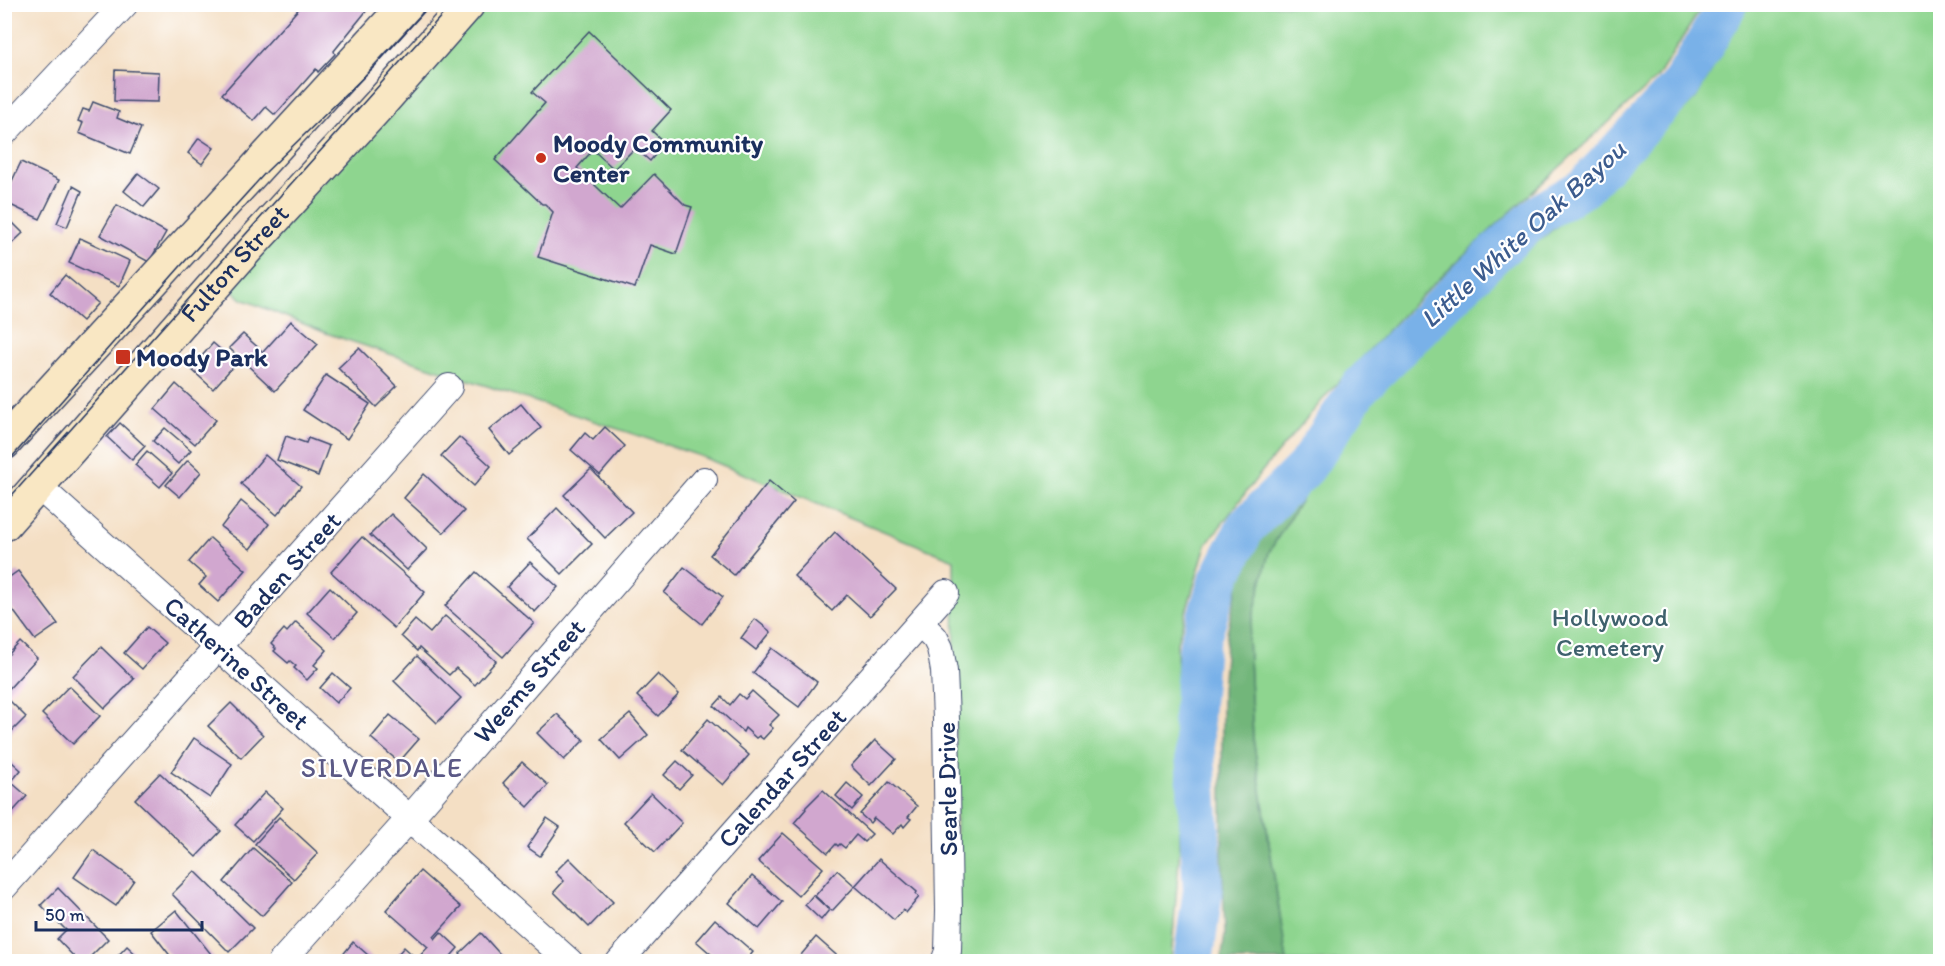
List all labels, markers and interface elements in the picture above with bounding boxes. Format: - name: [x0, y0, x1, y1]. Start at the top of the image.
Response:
- place label: Moody Community Center: [553, 127, 764, 189]
- water label: Little White Oak Bayou: [1413, 133, 1632, 334]
- marker: Moody Community Center: [534, 151, 548, 165]
- street label: Fulton Street: [173, 198, 296, 329]
- place label: Moody Park: [136, 341, 268, 373]
- marker: Moody Park: [114, 348, 132, 366]
- street label: Baden Street: [226, 505, 348, 635]
- street label: Catherine Street: [158, 589, 317, 737]
- park label: Hollywood Cemetery: [1552, 601, 1668, 663]
- street label: Weems Street: [466, 612, 592, 750]
- street label: Calendar Street: [711, 701, 853, 854]
- street label: Searle Drive: [930, 722, 964, 856]
- district label: SILVERDALE: [301, 751, 463, 784]
- scale bar: [36, 894, 202, 932]
- text: 50 m: [45, 904, 85, 926]

